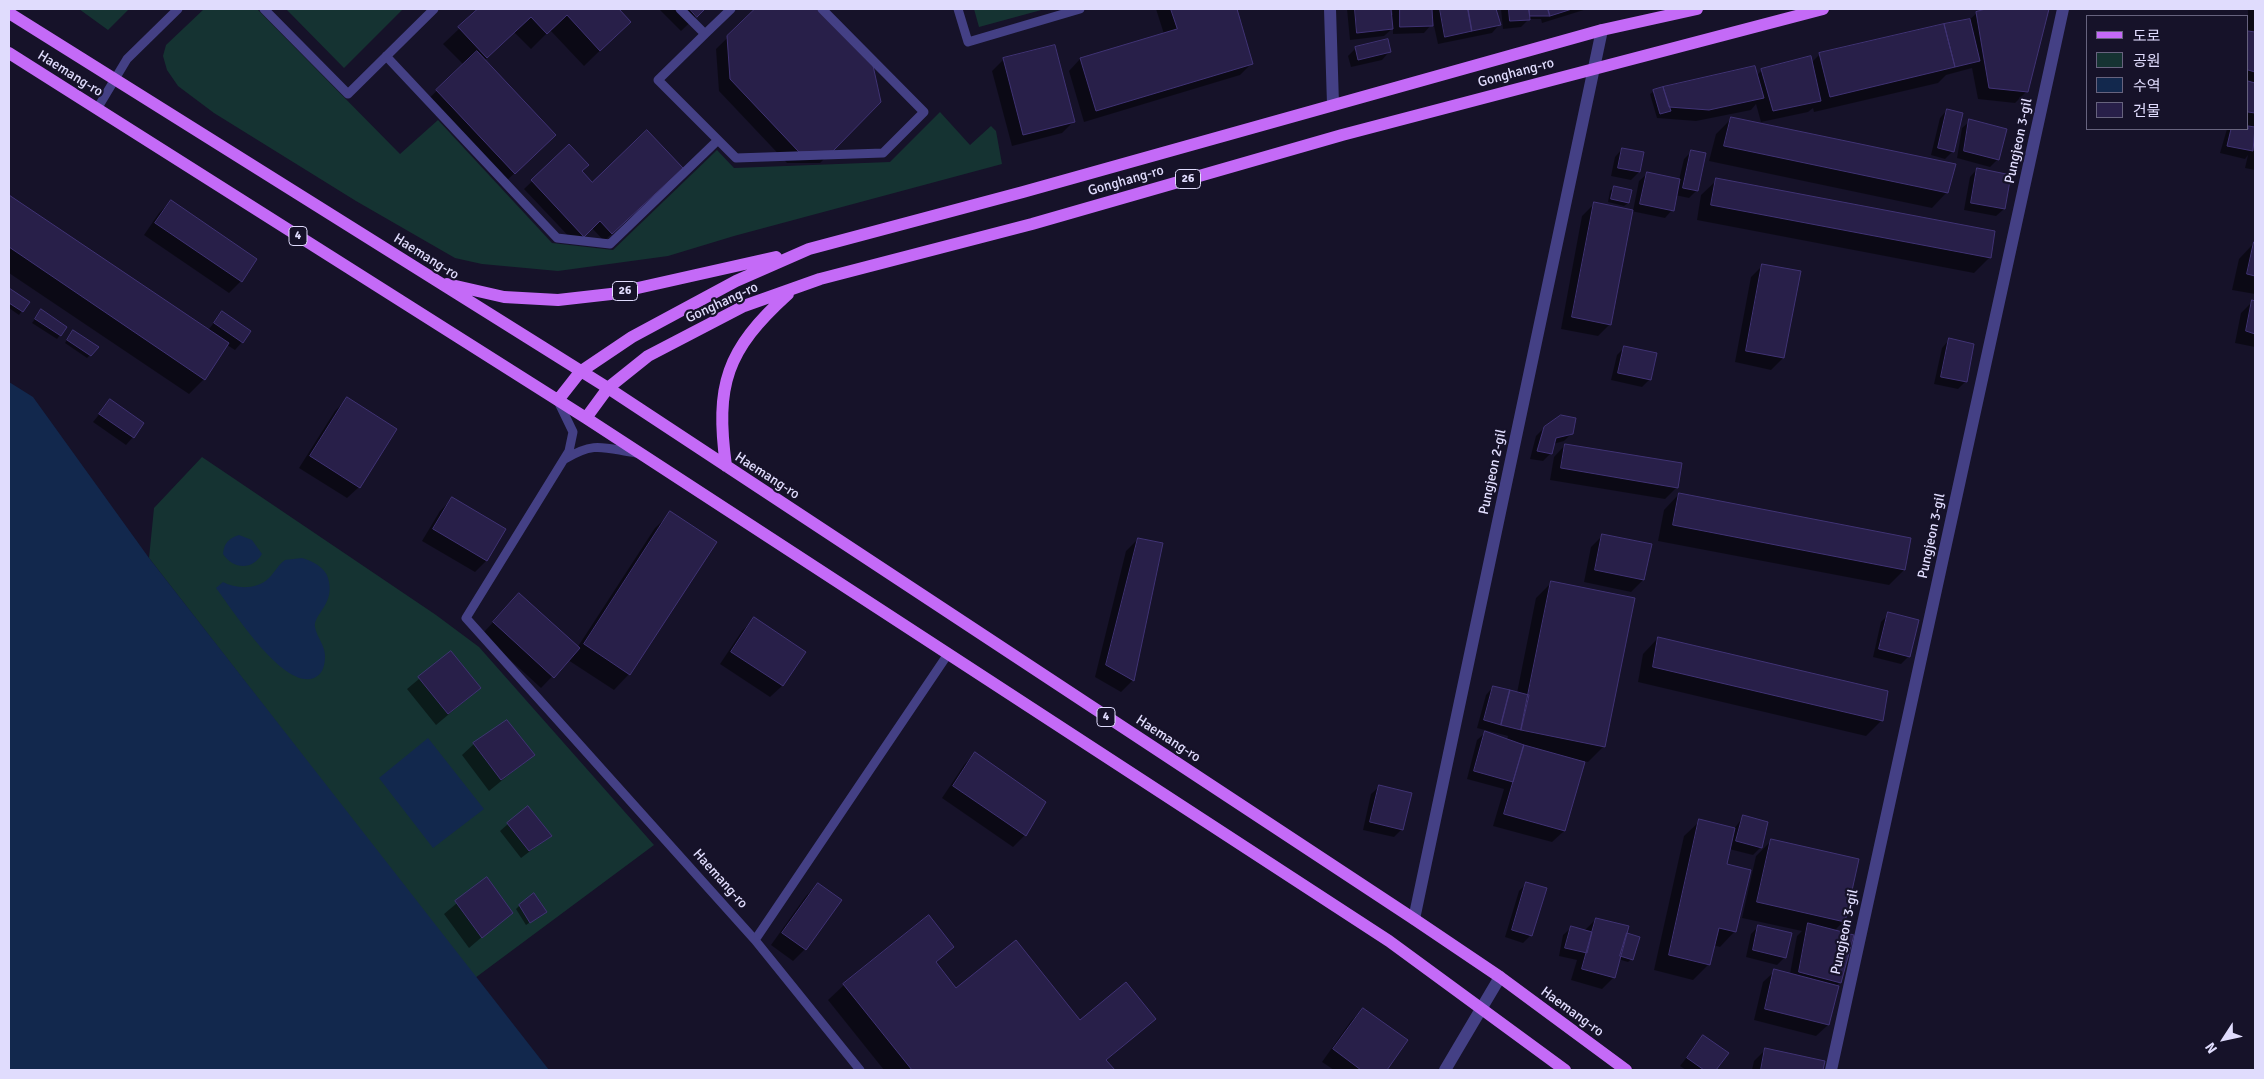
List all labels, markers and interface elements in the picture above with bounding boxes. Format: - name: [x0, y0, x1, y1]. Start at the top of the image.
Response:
- legend: [2086, 15, 2249, 130]
- text: 도로: [2133, 27, 2161, 45]
- street label: Haemang-ro: [34, 47, 106, 101]
- text: 공원: [2133, 52, 2161, 70]
- street label: Gonghang-ro: [1476, 55, 1556, 91]
- text: 수역: [2133, 77, 2161, 95]
- street label: Pungjeon 3-gil: [2002, 97, 2036, 185]
- text: 건물: [2133, 102, 2161, 120]
- street label: Gonghang-ro: [1086, 162, 1166, 200]
- road number: 26: [1176, 170, 1200, 188]
- road number: 4: [289, 227, 307, 246]
- street label: Haemang-ro: [390, 230, 462, 284]
- street label: Gonghang-ro: [683, 279, 761, 327]
- road number: 26: [612, 282, 638, 300]
- street label: Pungjeon 2-gil: [1476, 428, 1510, 516]
- street label: Haemang-ro: [731, 449, 803, 503]
- street label: Pungjeon 3-gil: [1915, 492, 1949, 580]
- road number: 4: [1097, 708, 1115, 726]
- street label: Haemang-ro: [1132, 712, 1204, 766]
- street label: Haemang-ro: [689, 846, 751, 912]
- street label: Pungjeon 3-gil: [1828, 888, 1862, 976]
- street label: Haemang-ro: [1537, 984, 1607, 1040]
- north arrow: [2199, 1014, 2249, 1064]
- text: N: [2202, 1039, 2221, 1057]

